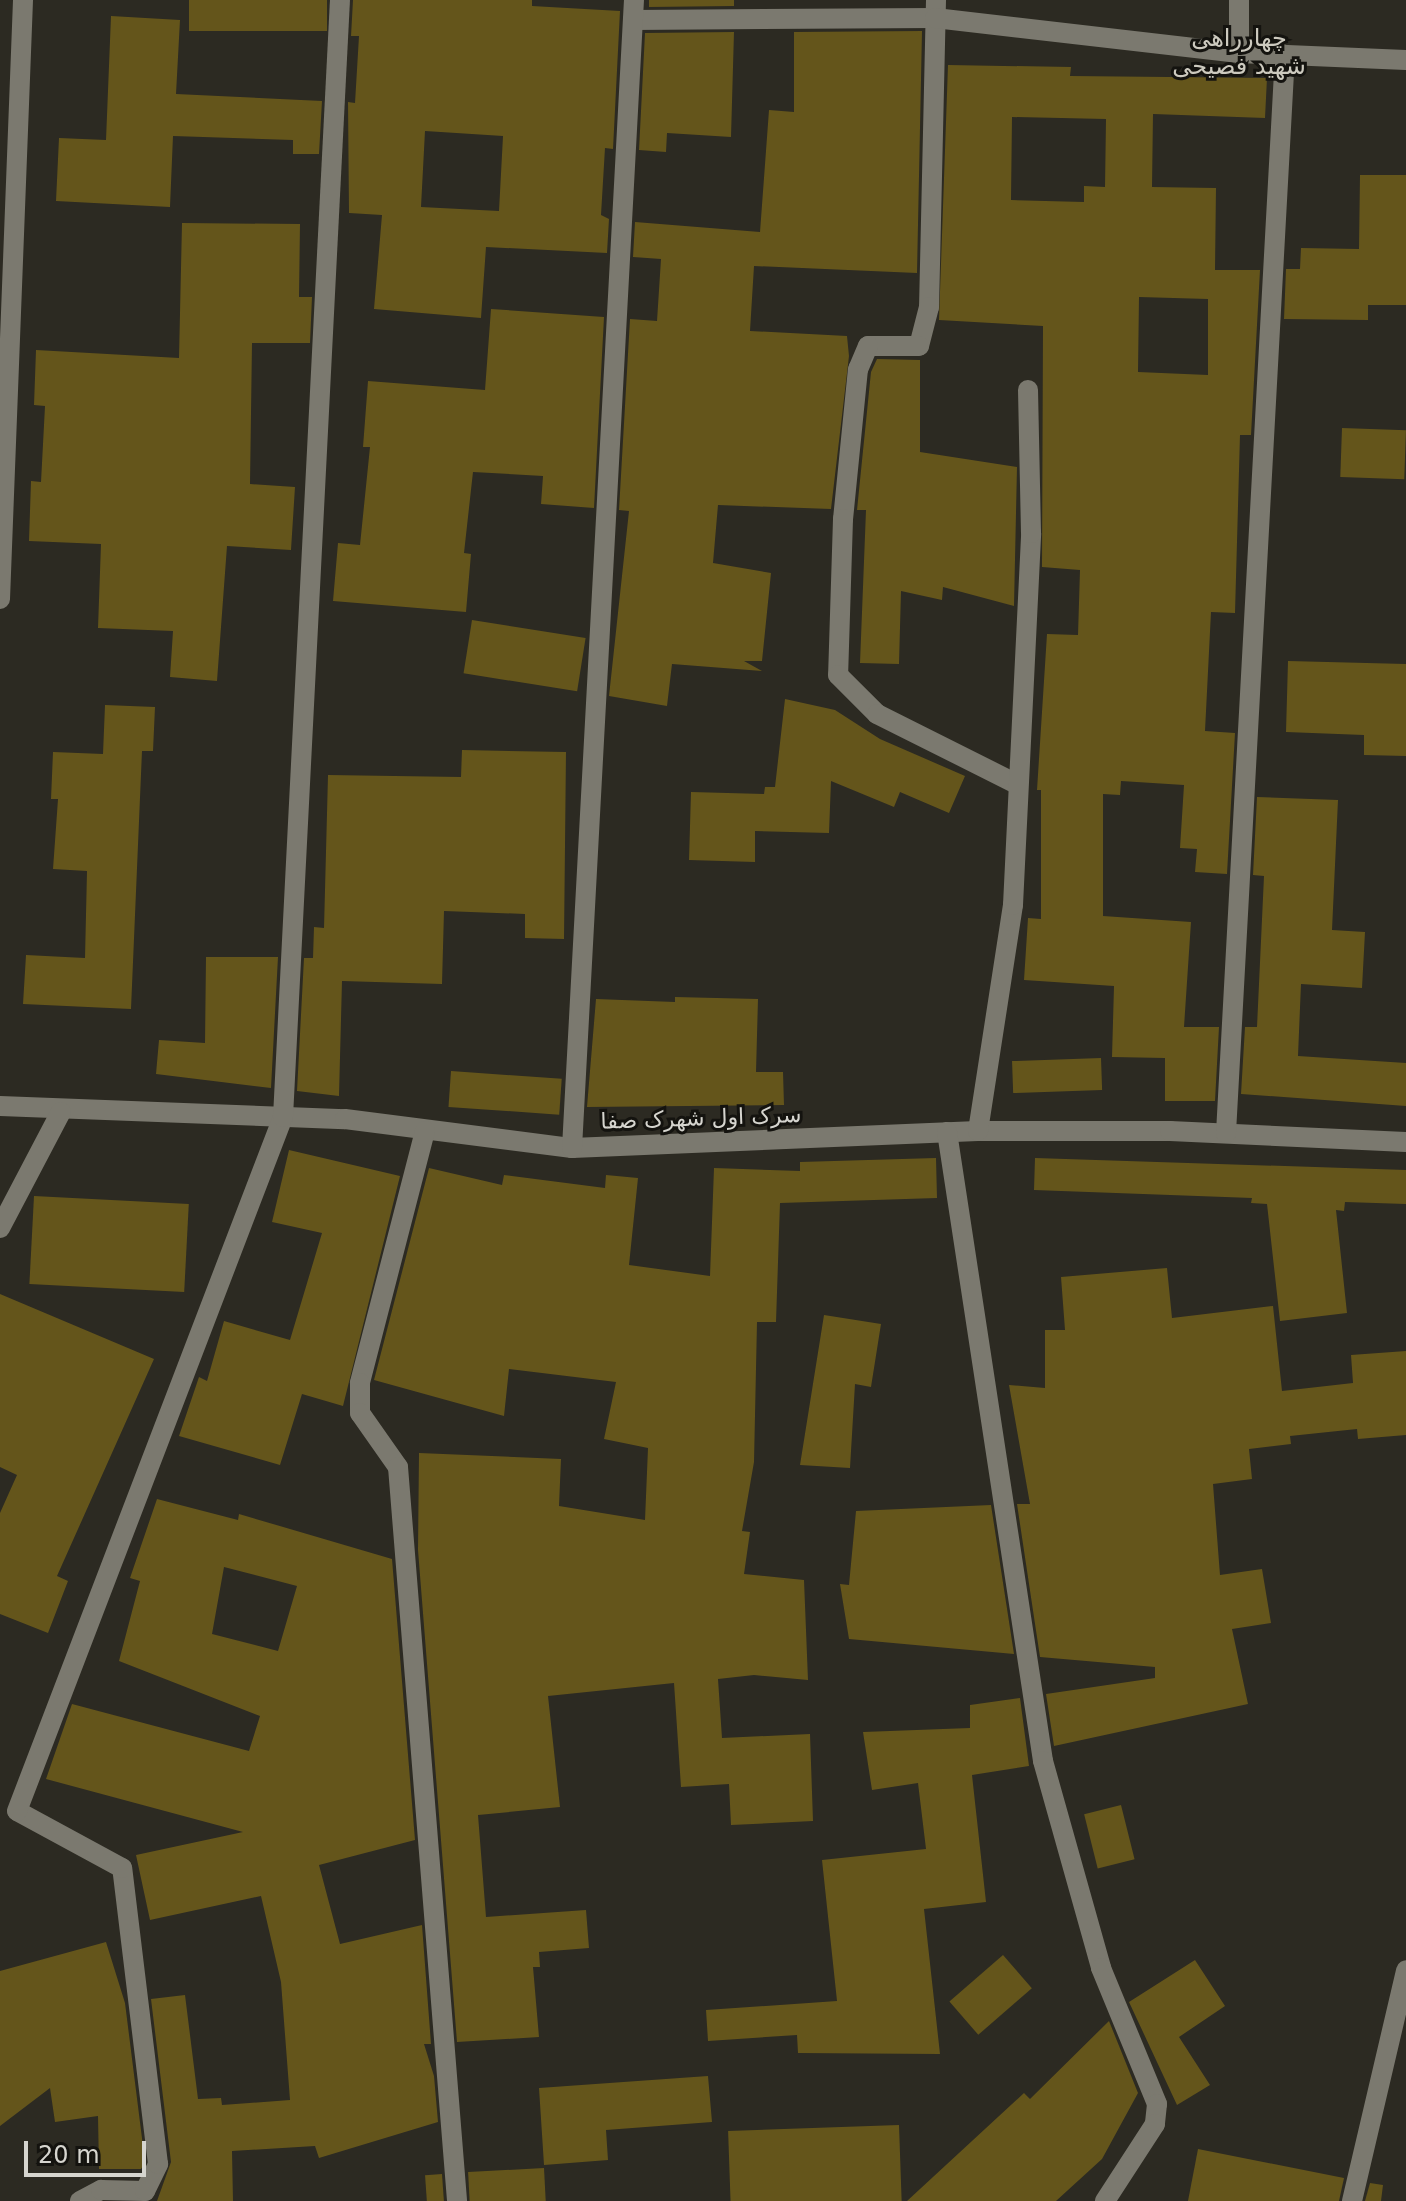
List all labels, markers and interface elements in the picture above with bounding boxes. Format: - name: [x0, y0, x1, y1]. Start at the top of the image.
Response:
- district label: چهارراهی شهید فصیحی: [1172, 25, 1306, 81]
- street label: سرک اول شهرک صفا: [600, 1101, 802, 1135]
- scale bar: [28, 2125, 150, 2175]
- text: 20 m: [38, 2141, 100, 2169]

